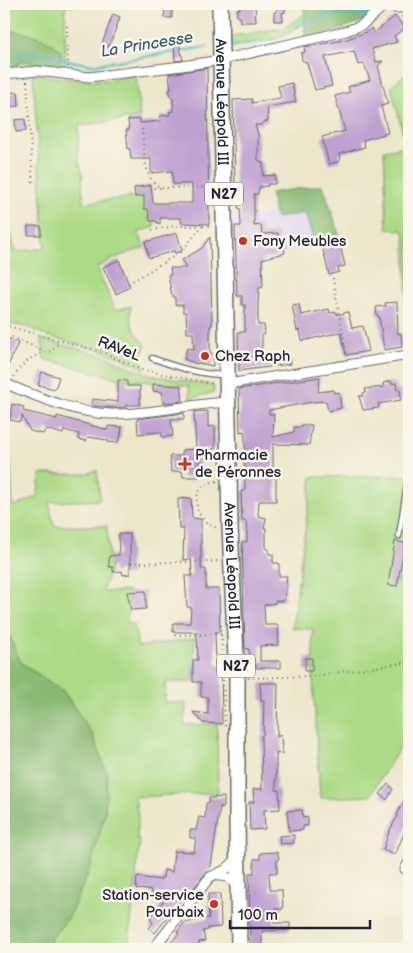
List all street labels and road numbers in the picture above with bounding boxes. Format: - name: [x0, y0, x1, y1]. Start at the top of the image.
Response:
- street label: Avenue Léopold III: [211, 38, 233, 166]
- road number: N27: [205, 182, 243, 205]
- street label: RAVeL: [95, 332, 143, 366]
- street label: Avenue Léopold III: [220, 502, 244, 630]
- road number: N27: [217, 654, 255, 678]

